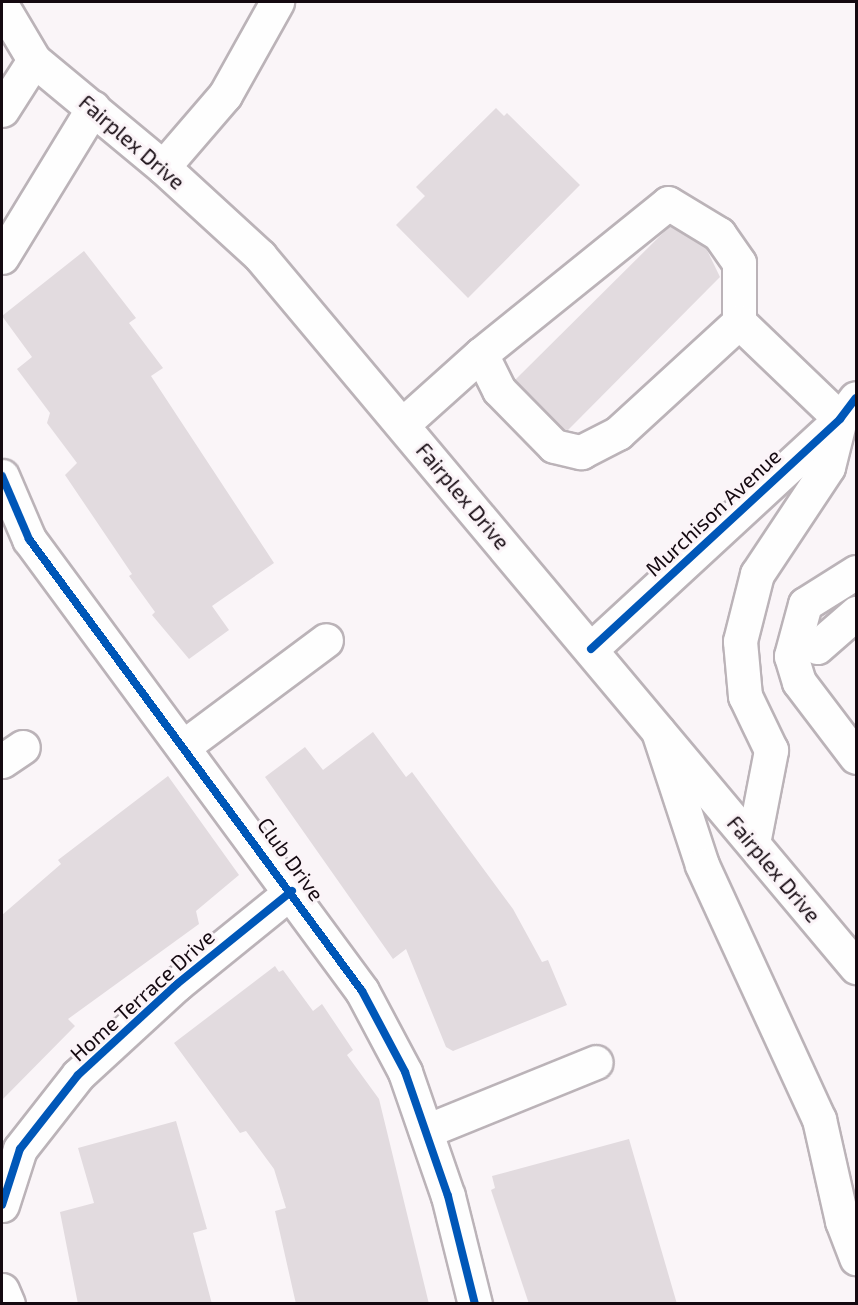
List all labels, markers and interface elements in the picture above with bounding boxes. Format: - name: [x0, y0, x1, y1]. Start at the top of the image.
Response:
- street label: Fairplex Drive: [74, 89, 190, 195]
- street label: Fairplex Drive: [411, 438, 515, 554]
- street label: Murchison Avenue: [640, 443, 786, 581]
- street label: Fairplex Drive: [722, 811, 826, 927]
- street label: Club Drive: [252, 812, 330, 906]
- street label: Home Terrace Drive: [65, 923, 219, 1067]

